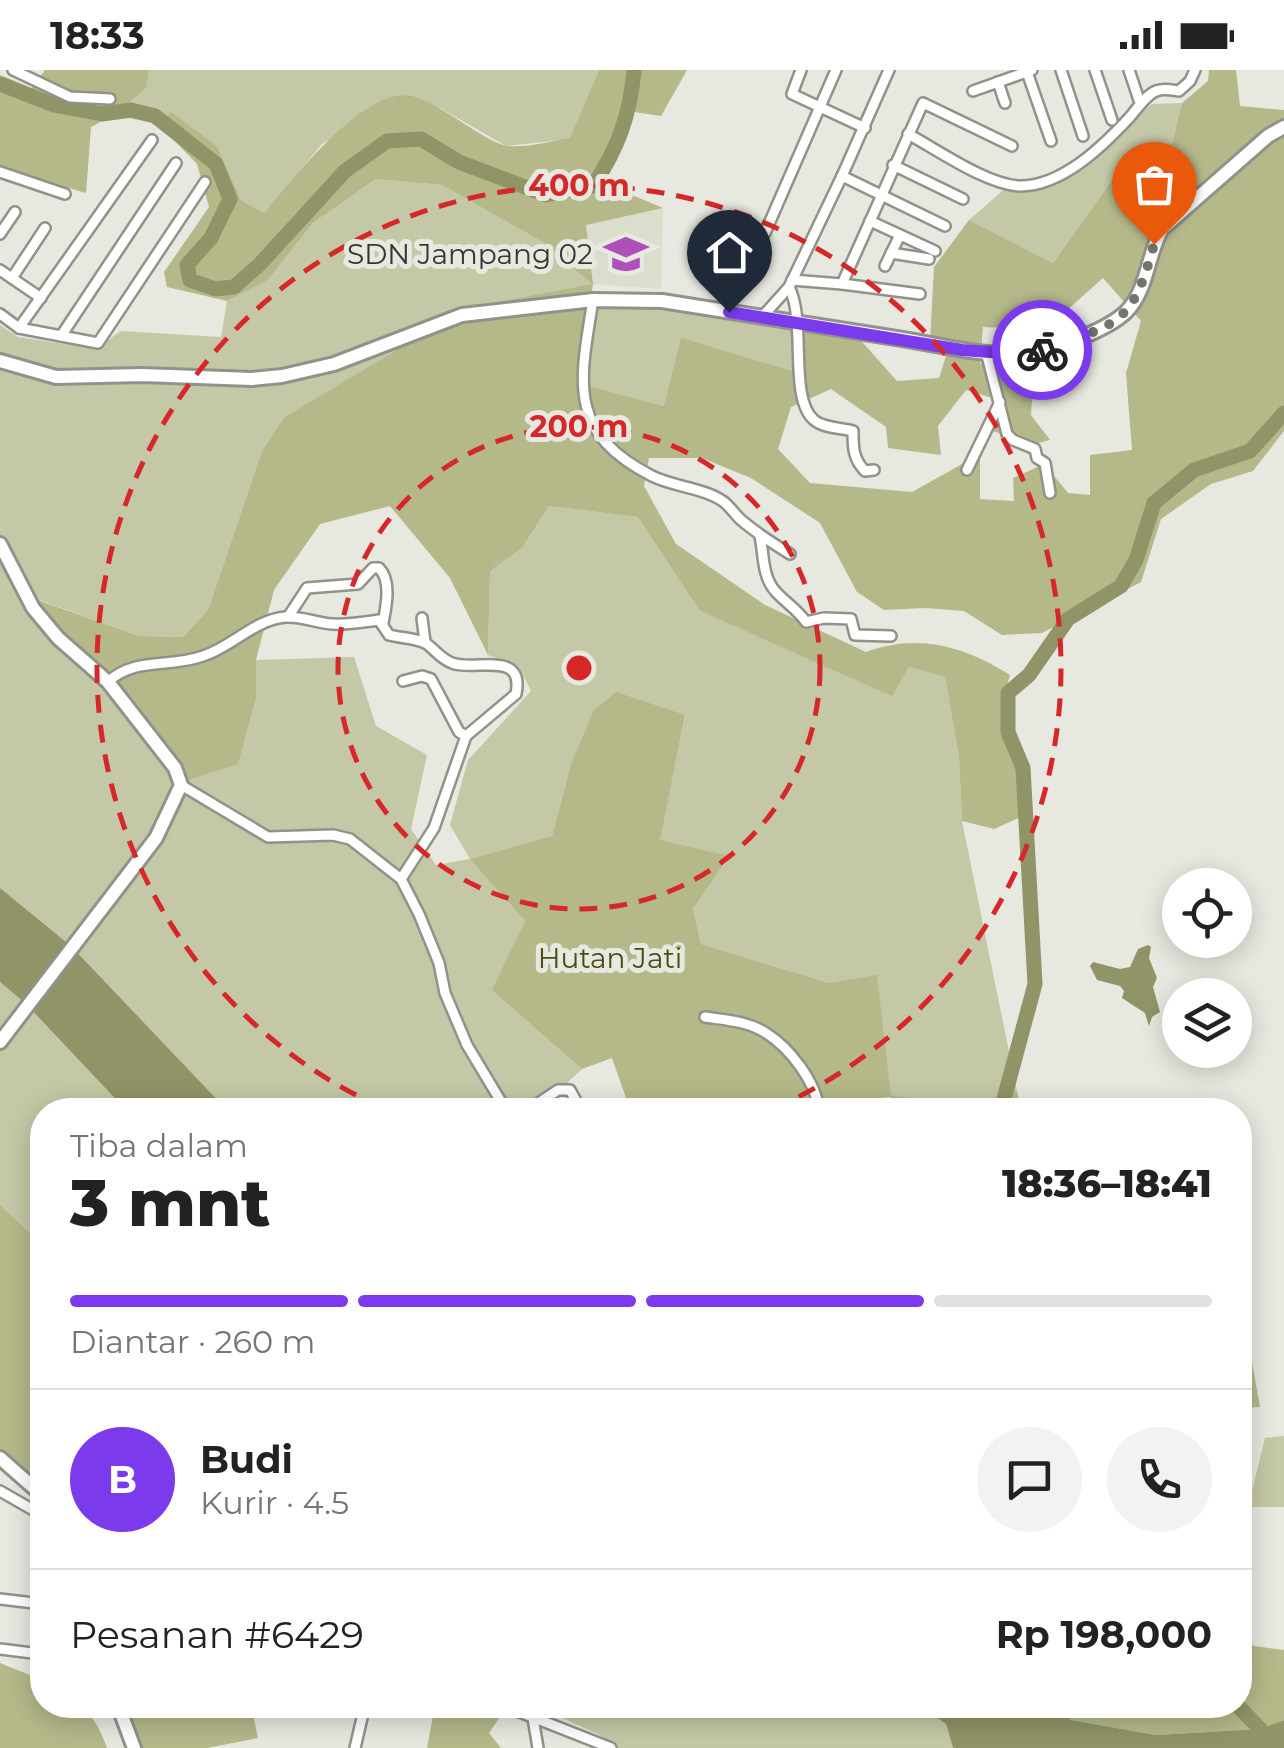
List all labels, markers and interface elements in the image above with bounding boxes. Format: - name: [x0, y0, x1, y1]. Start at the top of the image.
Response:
- text: 18:33: [50, 12, 145, 59]
- pin: [1112, 142, 1197, 245]
- icon: bag: [1127, 157, 1182, 212]
- text: 400 m: [528, 167, 630, 204]
- pin: [687, 210, 772, 313]
- icon: home: [702, 225, 757, 280]
- school or university icon: SDN Jampang 02: [602, 230, 650, 278]
- place label: SDN Jampang 02: [347, 237, 593, 271]
- courier: [992, 300, 1092, 400]
- icon: bike: [1015, 323, 1070, 378]
- text: 200 m: [530, 408, 628, 445]
- centre of rings: [561, 650, 597, 686]
- map controls: [1162, 868, 1252, 1068]
- button: locate: [1162, 868, 1252, 958]
- park label: Hutan Jati: [538, 941, 682, 975]
- button: layers: [1162, 978, 1252, 1068]
- text: Tiba dalam: [70, 1126, 248, 1165]
- text: 18:36–18:41: [1002, 1160, 1212, 1207]
- text: 3 mnt: [70, 1163, 270, 1242]
- text: Diantar · 260 m: [70, 1322, 316, 1361]
- button: chat: [977, 1427, 1082, 1532]
- button: phone: [1107, 1427, 1212, 1532]
- text: Budi: [200, 1436, 293, 1483]
- text: B: [108, 1456, 137, 1503]
- text: Kurir · 4.5: [200, 1483, 349, 1522]
- text: Pesanan #6429: [70, 1611, 364, 1658]
- text: Rp 198,000: [996, 1611, 1212, 1658]

